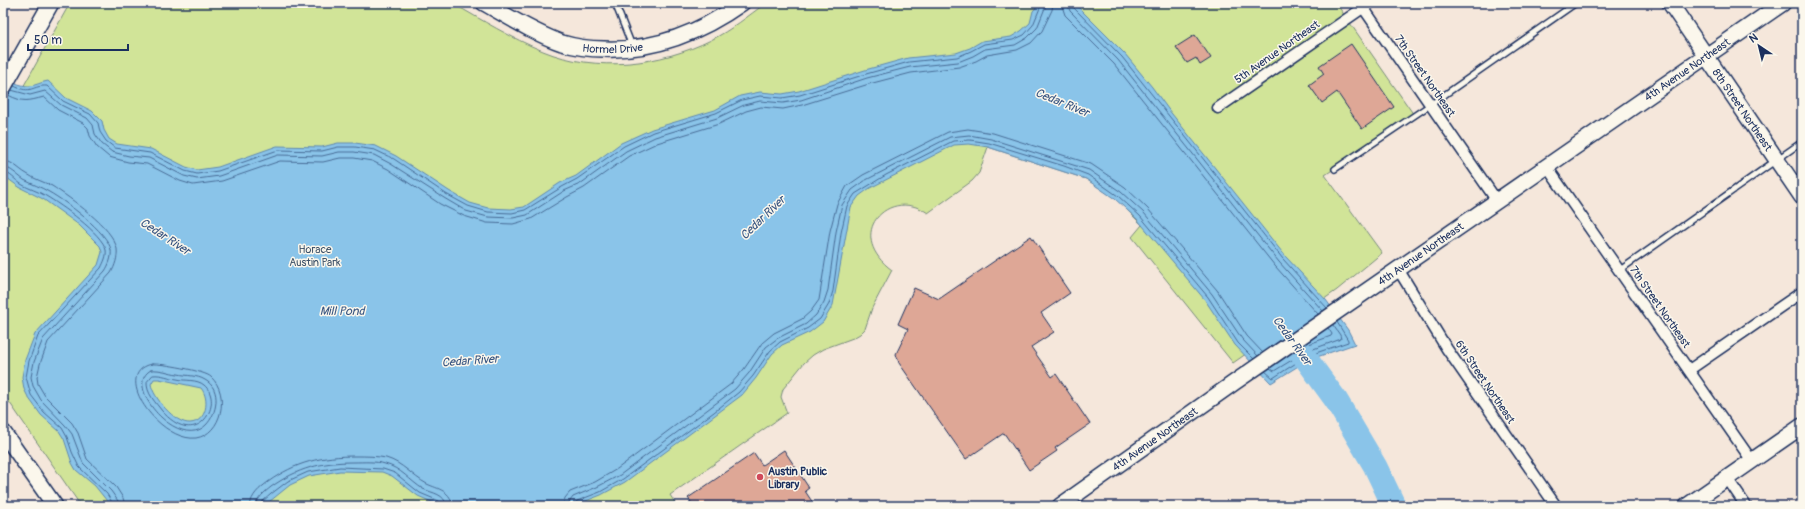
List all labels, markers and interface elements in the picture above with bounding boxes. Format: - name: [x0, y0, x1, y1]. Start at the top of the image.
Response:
- street label: 5th Avenue Northeast: [1232, 17, 1323, 86]
- scale bar: [28, 26, 128, 52]
- north arrow: [1739, 26, 1779, 66]
- text: N: [1747, 30, 1761, 46]
- text: 50 m: [34, 33, 62, 48]
- street label: 7th Street Northeast: [1392, 33, 1458, 120]
- street label: 4th Avenue Northeast: [1642, 35, 1733, 104]
- street label: Hormel Drive: [582, 40, 644, 56]
- street label: 8th Street Northeast: [1710, 66, 1775, 154]
- water label: Cedar River: [1033, 85, 1093, 121]
- water label: Cedar River: [737, 192, 790, 243]
- water label: Cedar River: [137, 215, 194, 260]
- street label: 4th Avenue Northeast: [1375, 219, 1466, 288]
- park label: Horace Austin Park: [289, 243, 341, 269]
- street label: 7th Street Northeast: [1627, 264, 1693, 351]
- water label: Mill Pond: [320, 304, 366, 319]
- water label: Cedar River: [1269, 314, 1316, 370]
- street label: 6th Street Northeast: [1452, 338, 1518, 426]
- water label: Cedar River: [441, 351, 501, 370]
- street label: 4th Avenue Northeast: [1109, 404, 1200, 474]
- place label: Austin Public Library: [768, 465, 828, 491]
- marker: Austin Public Library: [755, 472, 765, 482]

